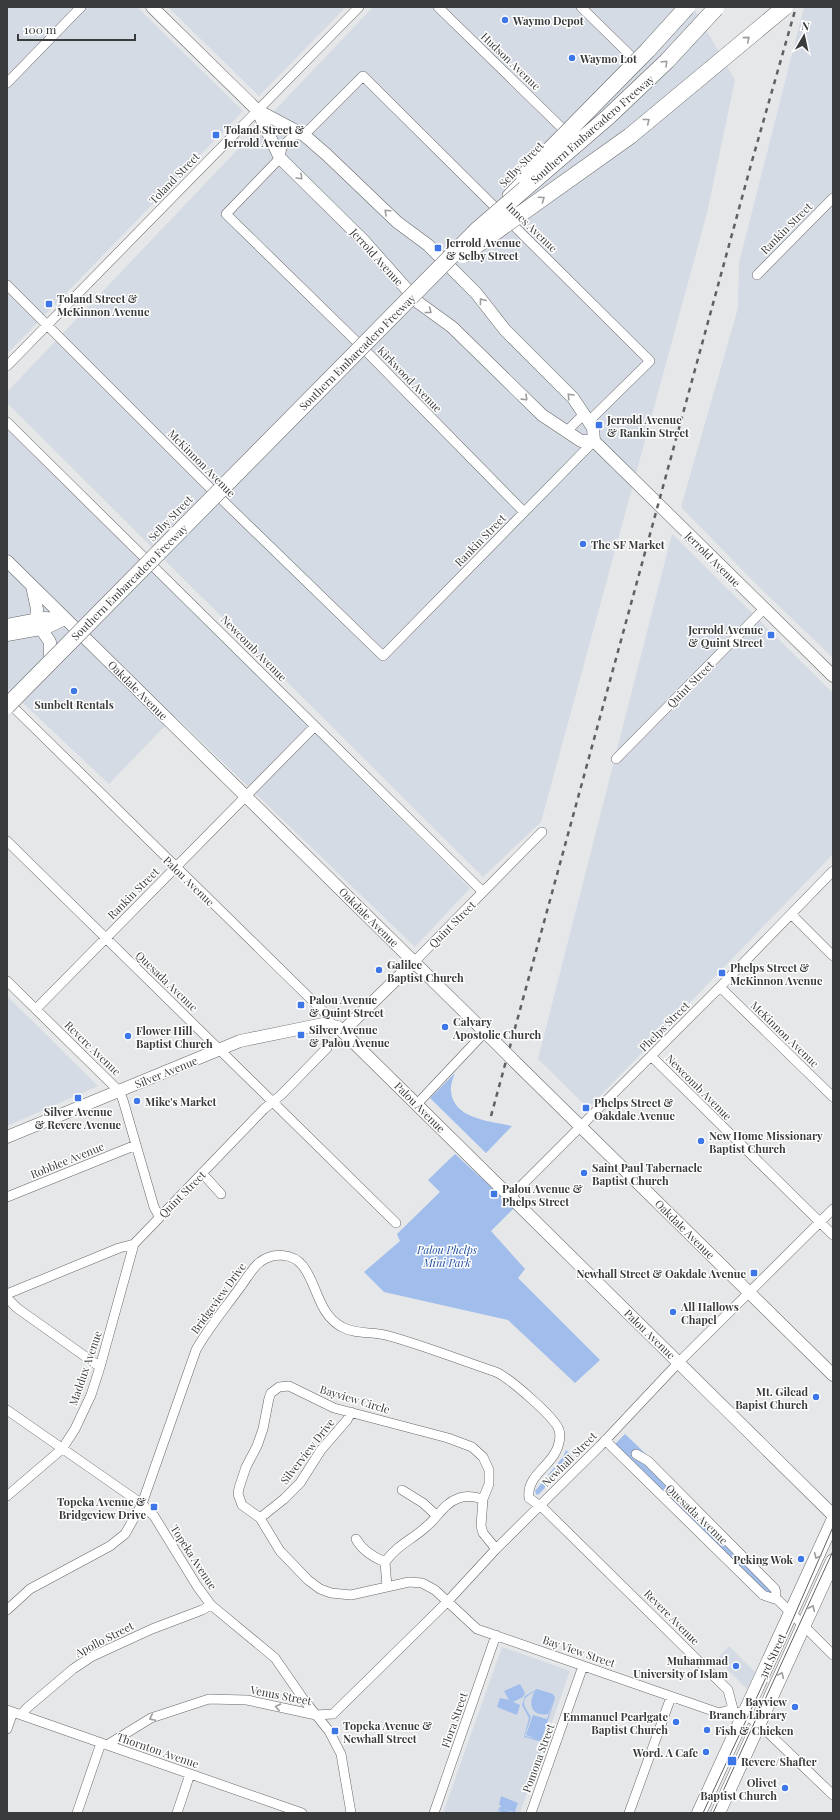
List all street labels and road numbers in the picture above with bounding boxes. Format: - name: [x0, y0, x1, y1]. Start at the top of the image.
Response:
- street label: Hudson Avenue: [478, 29, 544, 93]
- street label: Southern Embarcadero Freeway: [527, 71, 657, 187]
- street label: Selby Street: [495, 138, 547, 190]
- street label: Toland Street: [146, 149, 202, 207]
- street label: Innes Avenue: [503, 199, 561, 256]
- street label: Rankin Street: [757, 199, 815, 257]
- street label: Jerrold Avenue: [346, 224, 407, 289]
- street label: Southern Embarcadero Freeway: [296, 290, 419, 413]
- street label: Kirkwood Avenue: [375, 343, 446, 416]
- street label: McKinnon Avenue: [165, 426, 239, 500]
- street label: Selby Street: [144, 492, 196, 544]
- street label: Rankin Street: [451, 511, 509, 569]
- street label: Southern Embarcadero Freeway: [68, 520, 191, 643]
- street label: Jerrold Avenue: [681, 527, 744, 590]
- street label: Newcomb Avenue: [218, 612, 291, 685]
- street label: Oakdale Avenue: [105, 657, 171, 723]
- street label: Quint Street: [663, 657, 717, 711]
- street label: Palou Avenue: [160, 853, 218, 910]
- street label: Rankin Street: [104, 864, 162, 922]
- street label: Oakdale Avenue: [336, 884, 402, 950]
- street label: Quint Street: [425, 897, 479, 951]
- street label: Quesada Avenue: [133, 948, 202, 1015]
- street label: McKinnon Avenue: [748, 997, 823, 1071]
- street label: Phelps Street: [636, 998, 692, 1054]
- street label: Revere Avenue: [62, 1017, 125, 1079]
- street label: Newcomb Avenue: [663, 1051, 736, 1124]
- street label: Silver Avenue: [132, 1052, 200, 1091]
- street label: Palou Avenue: [391, 1078, 449, 1136]
- street label: Robblee Avenue: [28, 1138, 106, 1182]
- street label: Quint Street: [155, 1167, 209, 1221]
- street label: Oakdale Avenue: [652, 1196, 718, 1262]
- street label: Bridgeview Drive: [187, 1259, 249, 1337]
- street label: Palou Avenue: [621, 1306, 679, 1363]
- street label: Maddux Avenue: [65, 1328, 105, 1408]
- street label: Bayview Circle: [318, 1381, 392, 1417]
- street label: Silverview Drive: [276, 1415, 338, 1487]
- street label: Newhall Street: [538, 1428, 600, 1490]
- street label: Quesada Avenue: [663, 1481, 732, 1548]
- street label: Topeka Avenue: [167, 1522, 221, 1593]
- street label: Revere Avenue: [641, 1586, 703, 1648]
- street label: Apollo Street: [71, 1618, 136, 1661]
- street label: 3rd Street: [755, 1631, 789, 1681]
- street label: Bay View Street: [541, 1632, 617, 1670]
- street label: Venus Street: [248, 1682, 313, 1708]
- street label: Flora Street: [438, 1690, 471, 1750]
- street label: Pomona Street: [519, 1721, 557, 1795]
- street label: Thornton Avenue: [115, 1729, 201, 1771]

